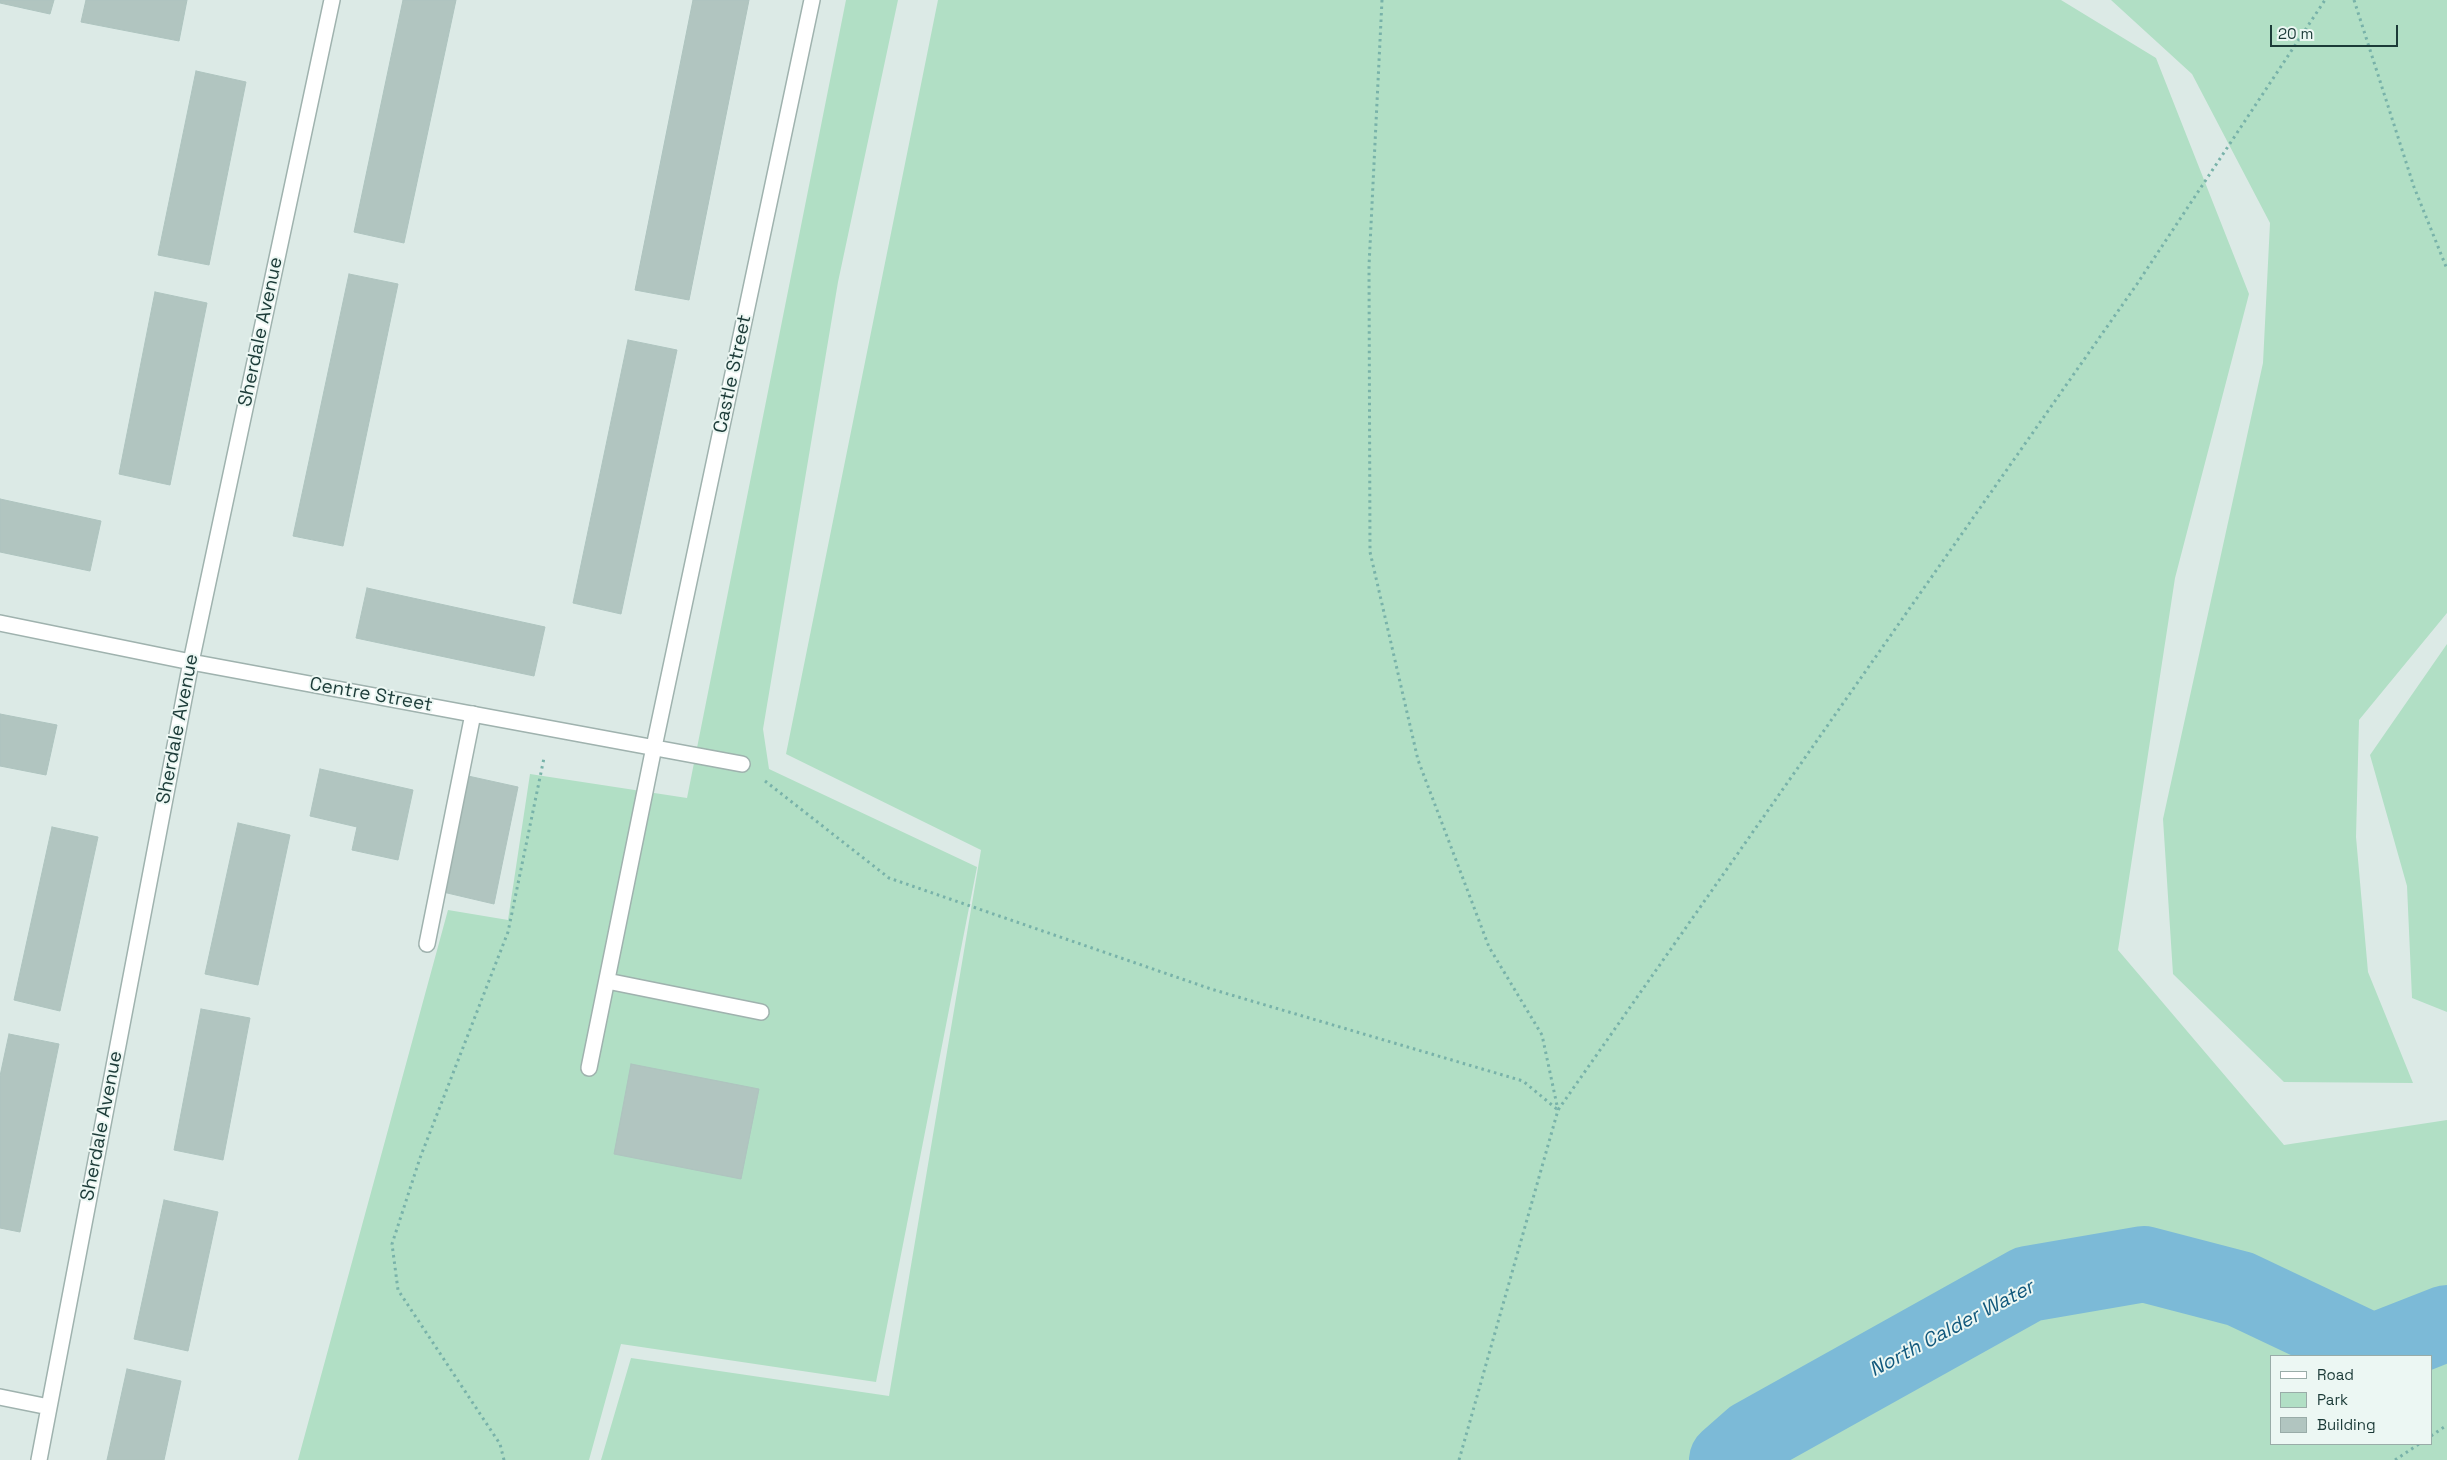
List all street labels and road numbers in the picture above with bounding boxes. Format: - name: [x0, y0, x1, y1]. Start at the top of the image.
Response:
- street label: Sherdale Avenue: [234, 255, 288, 409]
- street label: Castle Street: [709, 313, 757, 435]
- street label: Sherdale Avenue: [152, 652, 204, 806]
- street label: Centre Street: [308, 673, 434, 717]
- street label: Sherdale Avenue: [76, 1049, 128, 1203]

